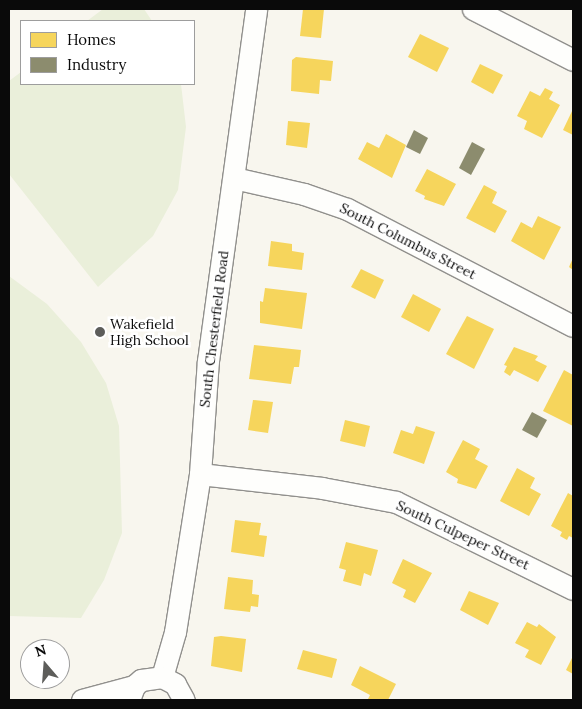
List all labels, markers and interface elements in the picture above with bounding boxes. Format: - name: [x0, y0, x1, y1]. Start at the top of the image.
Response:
- legend: [20, 20, 195, 85]
- text: Homes: [67, 30, 116, 49]
- text: Industry: [67, 55, 126, 74]
- street label: South Columbus Street: [337, 199, 479, 283]
- street label: South Chesterfield Road: [196, 250, 232, 408]
- place label: Wakefield High School: [110, 316, 189, 348]
- marker: Wakefield High School: [94, 326, 106, 338]
- street label: South Culpeper Street: [394, 497, 532, 573]
- north arrow: [20, 639, 70, 689]
- text: N: [33, 640, 49, 661]

